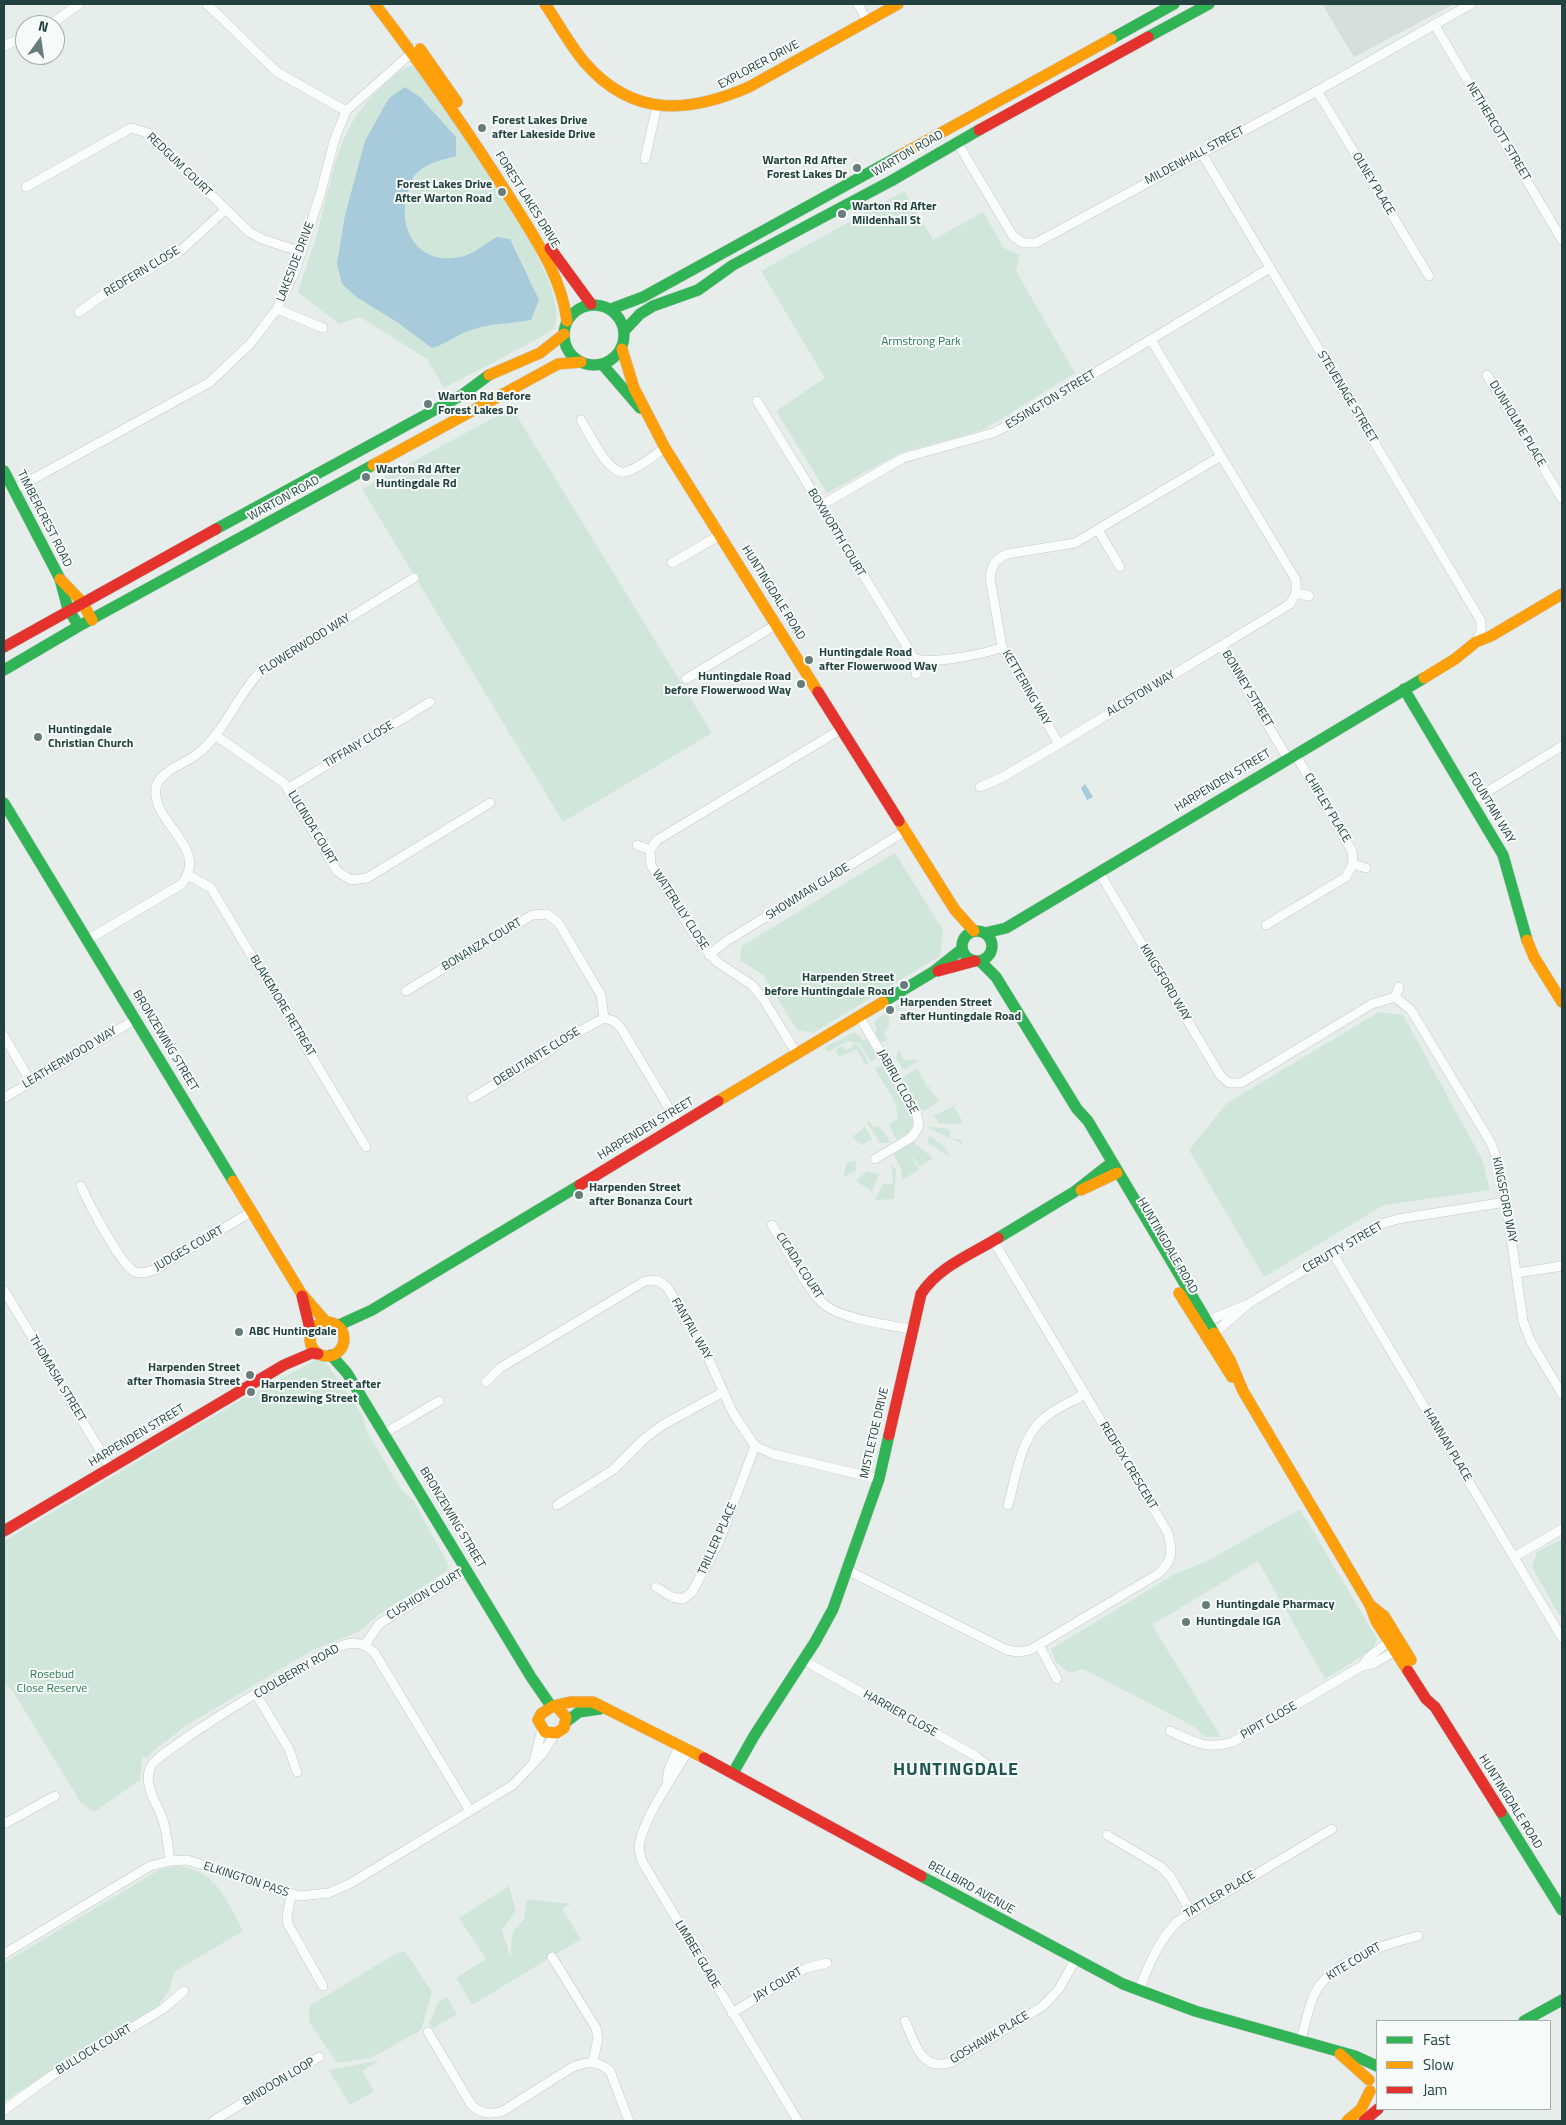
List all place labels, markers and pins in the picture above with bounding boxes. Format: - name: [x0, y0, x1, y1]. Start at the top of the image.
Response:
- place label: Forest Lakes Drive after Lakeside Drive: [492, 114, 595, 142]
- marker: Forest Lakes Drive after Lakeside Drive: [476, 122, 488, 134]
- place label: Warton Rd After Forest Lakes Dr: [762, 154, 847, 182]
- marker: Warton Rd After Forest Lakes Dr: [851, 162, 863, 174]
- place label: Forest Lakes Drive After Warton Road: [395, 178, 492, 206]
- marker: Forest Lakes Drive After Warton Road: [496, 186, 508, 198]
- place label: Warton Rd After Mildenhall St: [852, 200, 937, 228]
- marker: Warton Rd After Mildenhall St: [836, 208, 848, 220]
- place label: Warton Rd Before Forest Lakes Dr: [438, 390, 531, 418]
- marker: Warton Rd Before Forest Lakes Dr: [422, 398, 434, 410]
- place label: Warton Rd After Huntingdale Rd: [376, 463, 461, 491]
- marker: Warton Rd After Huntingdale Rd: [360, 471, 372, 483]
- place label: Huntingdale Road after Flowerwood Way: [819, 646, 937, 674]
- marker: Huntingdale Road after Flowerwood Way: [803, 654, 815, 666]
- place label: Huntingdale Road before Flowerwood Way: [664, 670, 791, 698]
- marker: Huntingdale Road before Flowerwood Way: [795, 678, 807, 690]
- place label: Huntingdale Christian Church: [48, 723, 133, 751]
- marker: Huntingdale Christian Church: [32, 731, 44, 743]
- place label: Harpenden Street before Huntingdale Road: [764, 971, 894, 999]
- marker: Harpenden Street before Huntingdale Road: [898, 979, 910, 991]
- place label: Harpenden Street after Huntingdale Road: [900, 996, 1021, 1024]
- marker: Harpenden Street after Huntingdale Road: [884, 1004, 896, 1016]
- place label: Harpenden Street after Bonanza Court: [589, 1181, 693, 1209]
- marker: Harpenden Street after Bonanza Court: [573, 1189, 585, 1201]
- place label: ABC Huntingdale: [249, 1325, 337, 1339]
- marker: ABC Huntingdale: [233, 1326, 245, 1338]
- place label: Harpenden Street after Thomasia Street: [127, 1361, 240, 1389]
- marker: Harpenden Street after Thomasia Street: [244, 1369, 256, 1381]
- place label: Harpenden Street after Bronzewing Street: [261, 1378, 381, 1406]
- marker: Harpenden Street after Bronzewing Street: [245, 1386, 257, 1398]
- place label: Huntingdale Pharmacy: [1216, 1598, 1334, 1612]
- marker: Huntingdale Pharmacy: [1200, 1599, 1212, 1611]
- place label: Huntingdale IGA: [1196, 1615, 1281, 1629]
- marker: Huntingdale IGA: [1180, 1616, 1192, 1628]

